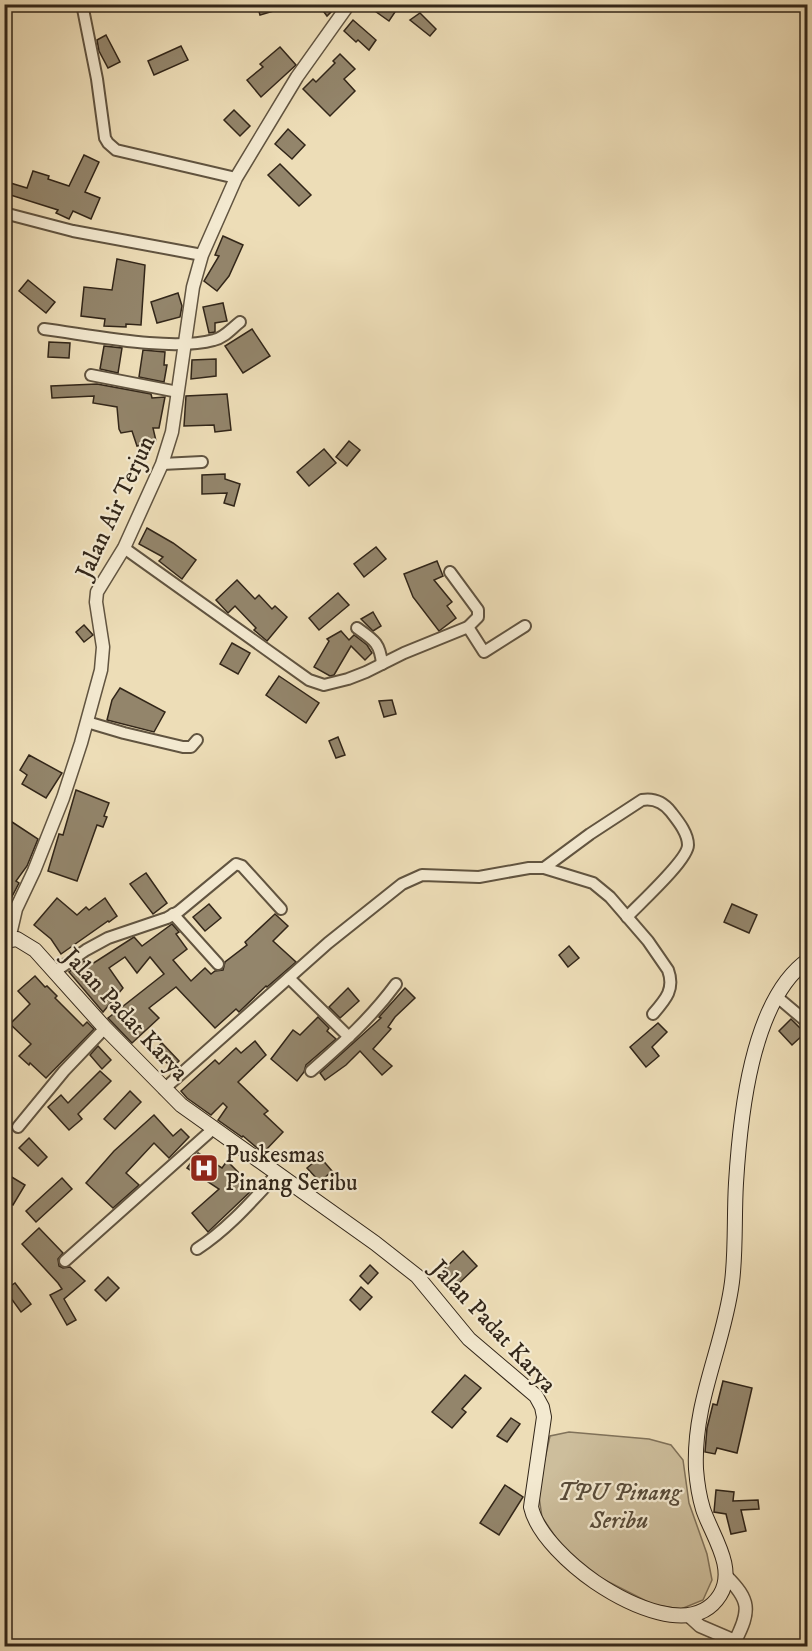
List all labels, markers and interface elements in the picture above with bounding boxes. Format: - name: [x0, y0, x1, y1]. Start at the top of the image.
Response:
- street label: Jalan Air Terjun: [69, 431, 162, 586]
- street label: Jalan Padat Karya: [55, 940, 195, 1088]
- place label: Puskesmas Pinang Seribu: [225, 1140, 358, 1198]
- hospital icon: Puskesmas Pinang Seribu: [188, 1152, 220, 1184]
- street label: Jalan Padat Karya: [423, 1252, 563, 1400]
- park label: TPU Pinang Seribu: [557, 1478, 683, 1536]

